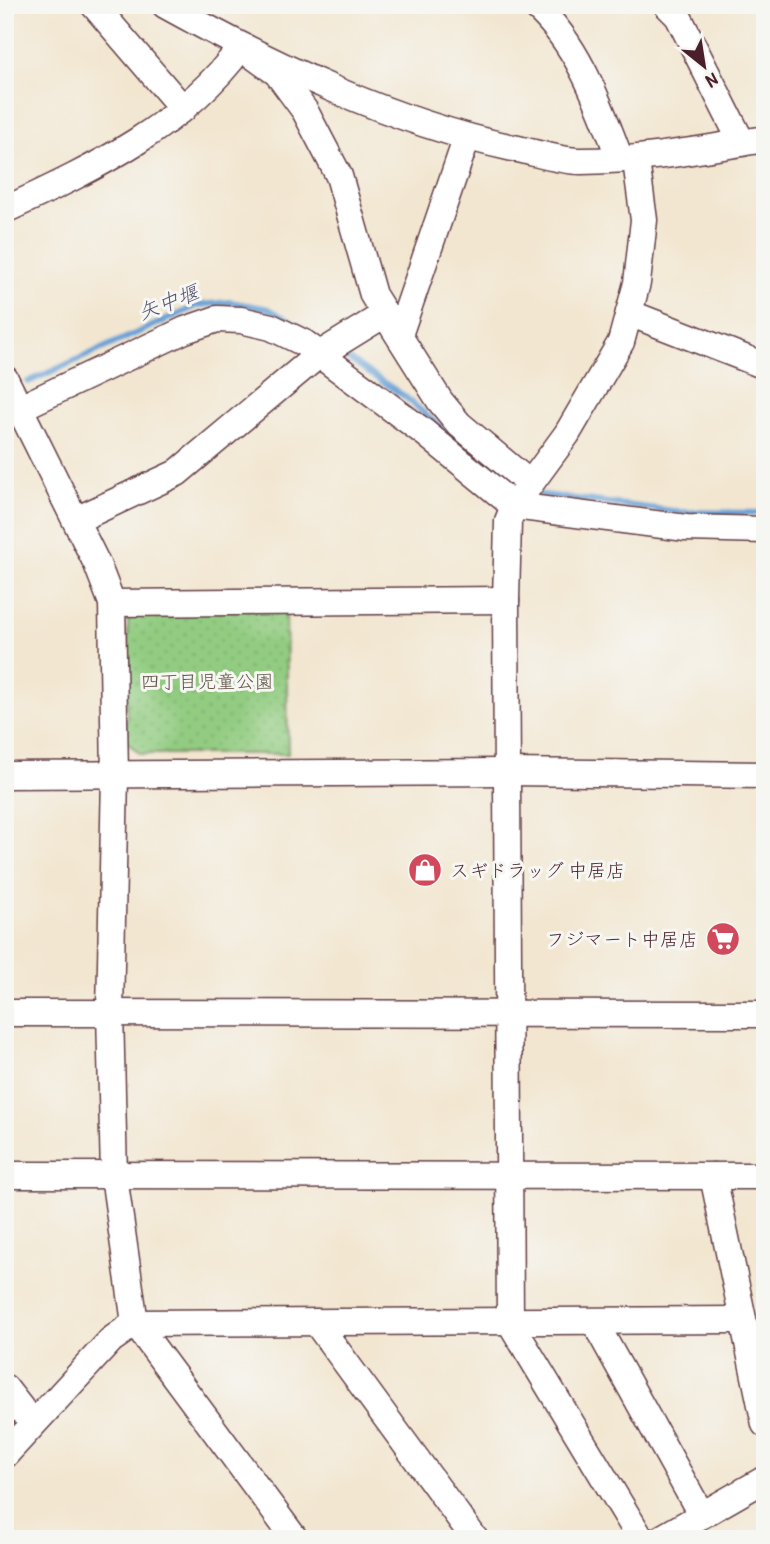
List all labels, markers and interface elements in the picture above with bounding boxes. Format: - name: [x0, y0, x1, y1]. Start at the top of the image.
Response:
- north arrow: [668, 32, 738, 102]
- text: N: [702, 67, 723, 95]
- water label: 矢中堰: [133, 276, 204, 327]
- park label: 四丁目児童公園: [140, 668, 274, 694]
- shop icon: スギドラッグ 中居店: [406, 851, 444, 889]
- place label: スギドラッグ 中居店: [450, 857, 625, 883]
- supermarket icon: フジマート中居店: [704, 920, 742, 958]
- place label: フジマート中居店: [546, 926, 698, 952]

